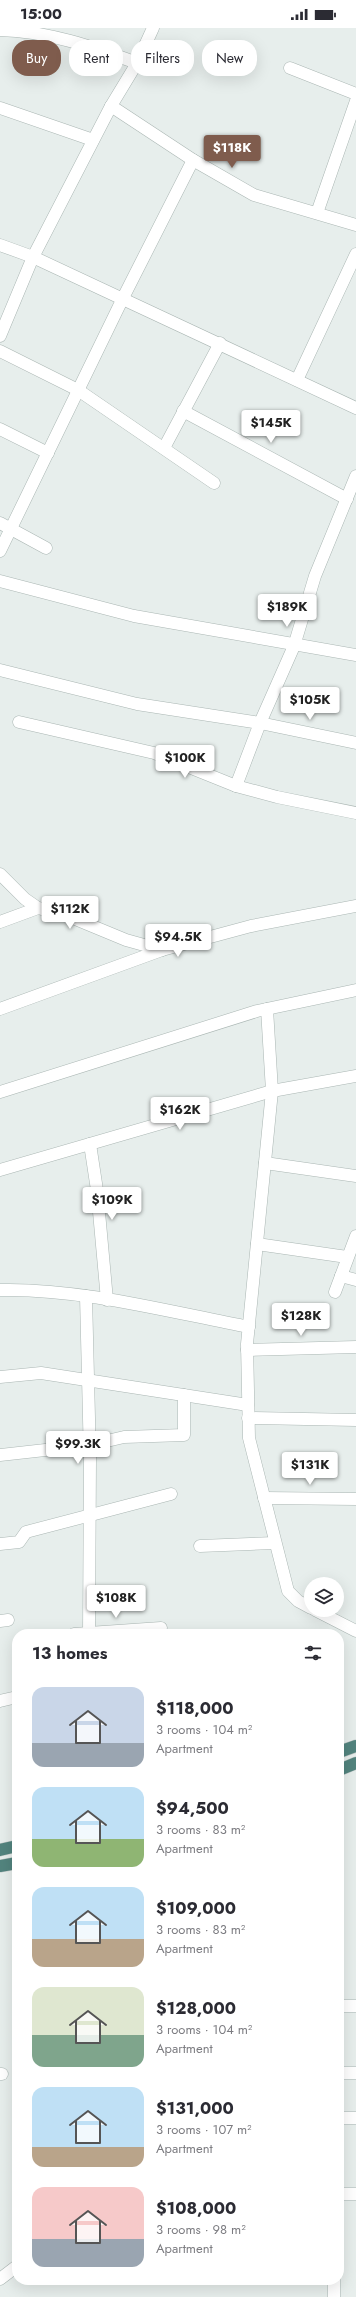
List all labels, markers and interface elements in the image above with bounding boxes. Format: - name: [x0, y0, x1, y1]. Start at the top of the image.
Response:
- text: 15:00: [20, 3, 62, 25]
- chip: Buy: [12, 40, 61, 76]
- chip: Rent: [69, 40, 123, 76]
- chip: Filters: [131, 40, 194, 76]
- chip: New: [202, 40, 257, 76]
- pin: $118K: [204, 135, 260, 169]
- text: $118K: [213, 138, 251, 157]
- pin: $145K: [243, 410, 299, 444]
- text: $145K: [250, 413, 292, 432]
- pin: $189K: [259, 594, 315, 628]
- text: $189K: [267, 597, 307, 616]
- pin: $105K: [282, 687, 338, 721]
- text: $105K: [290, 690, 330, 709]
- pin: $100K: [157, 745, 213, 779]
- text: $100K: [164, 748, 206, 767]
- pin: $112K: [42, 896, 98, 930]
- text: $112K: [51, 899, 89, 918]
- pin: $94.5K: [145, 924, 211, 958]
- text: $94.5K: [154, 927, 202, 946]
- pin: $162K: [152, 1097, 208, 1131]
- text: $162K: [159, 1100, 201, 1119]
- pin: $109K: [84, 1187, 140, 1221]
- text: $109K: [91, 1190, 133, 1209]
- pin: $128K: [273, 1303, 329, 1337]
- text: $128K: [281, 1306, 321, 1325]
- pin: $99.3K: [45, 1431, 111, 1465]
- text: $99.3K: [55, 1434, 101, 1453]
- pin: $131K: [282, 1452, 338, 1486]
- text: $131K: [291, 1455, 329, 1474]
- map controls: [304, 1577, 344, 1617]
- button: layers: [304, 1577, 344, 1617]
- pin: $108K: [88, 1585, 144, 1619]
- text: $108K: [96, 1588, 136, 1607]
- text: 13 homes: [32, 1641, 107, 1665]
- icon: filters: [302, 1642, 324, 1664]
- text: $118,000: [156, 1696, 234, 1720]
- icon: home: [64, 1703, 112, 1751]
- text: 3 rooms · 104 m²: [156, 1720, 252, 1739]
- text: Apartment: [156, 1739, 213, 1758]
- text: $94,500: [156, 1796, 229, 1820]
- icon: home: [64, 1803, 112, 1851]
- text: 3 rooms · 83 m²: [156, 1820, 245, 1839]
- text: Apartment: [156, 1839, 213, 1858]
- text: $109,000: [156, 1896, 236, 1920]
- icon: home: [64, 1903, 112, 1951]
- text: 3 rooms · 83 m²: [156, 1920, 245, 1939]
- text: Apartment: [156, 1939, 213, 1958]
- text: $128,000: [156, 1996, 236, 2020]
- icon: home: [64, 2003, 112, 2051]
- text: 3 rooms · 104 m²: [156, 2020, 252, 2039]
- text: Apartment: [156, 2039, 213, 2058]
- text: $131,000: [156, 2096, 234, 2120]
- icon: home: [64, 2103, 112, 2151]
- text: 3 rooms · 107 m²: [156, 2120, 252, 2139]
- text: Apartment: [156, 2139, 213, 2158]
- text: $108,000: [156, 2196, 236, 2220]
- icon: home: [64, 2203, 112, 2251]
- text: 3 rooms · 98 m²: [156, 2220, 246, 2239]
- text: Apartment: [156, 2239, 213, 2258]

